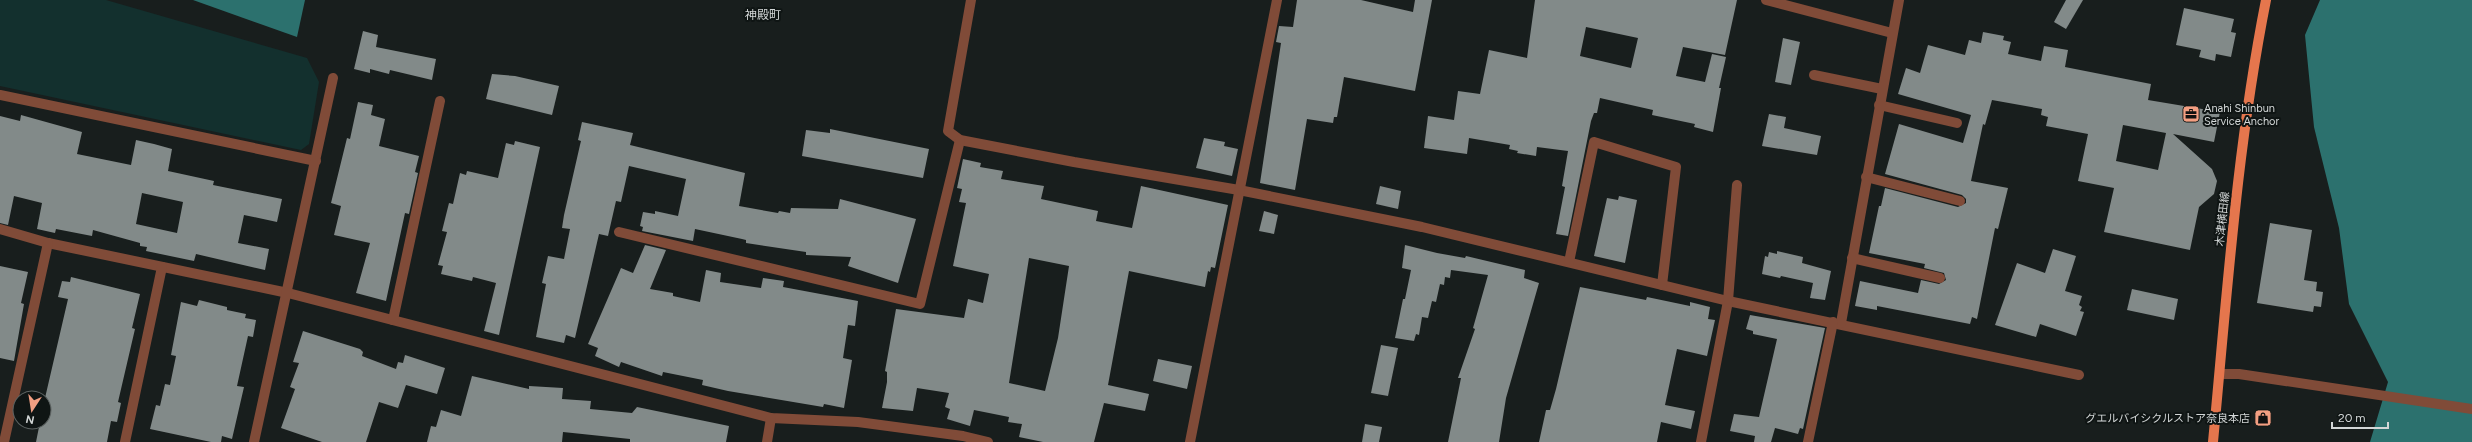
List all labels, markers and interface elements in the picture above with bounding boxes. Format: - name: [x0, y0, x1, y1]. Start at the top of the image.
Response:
- district label: 神殿町: [745, 8, 781, 22]
- place label: Anahi Shinbun Service Anchor: [2204, 102, 2279, 128]
- office icon: Anahi Shinbun Service Anchor: [2181, 104, 2201, 124]
- street label: 木津横田線: [2213, 191, 2232, 247]
- north arrow: [12, 390, 52, 430]
- scale bar: [2332, 404, 2388, 430]
- shop icon: グエルバイシクルストア奈良本店: [2253, 408, 2273, 428]
- text: 20 m: [2338, 411, 2366, 425]
- text: N: [25, 412, 36, 427]
- place label: グエルバイシクルストア奈良本店: [2085, 412, 2250, 425]

